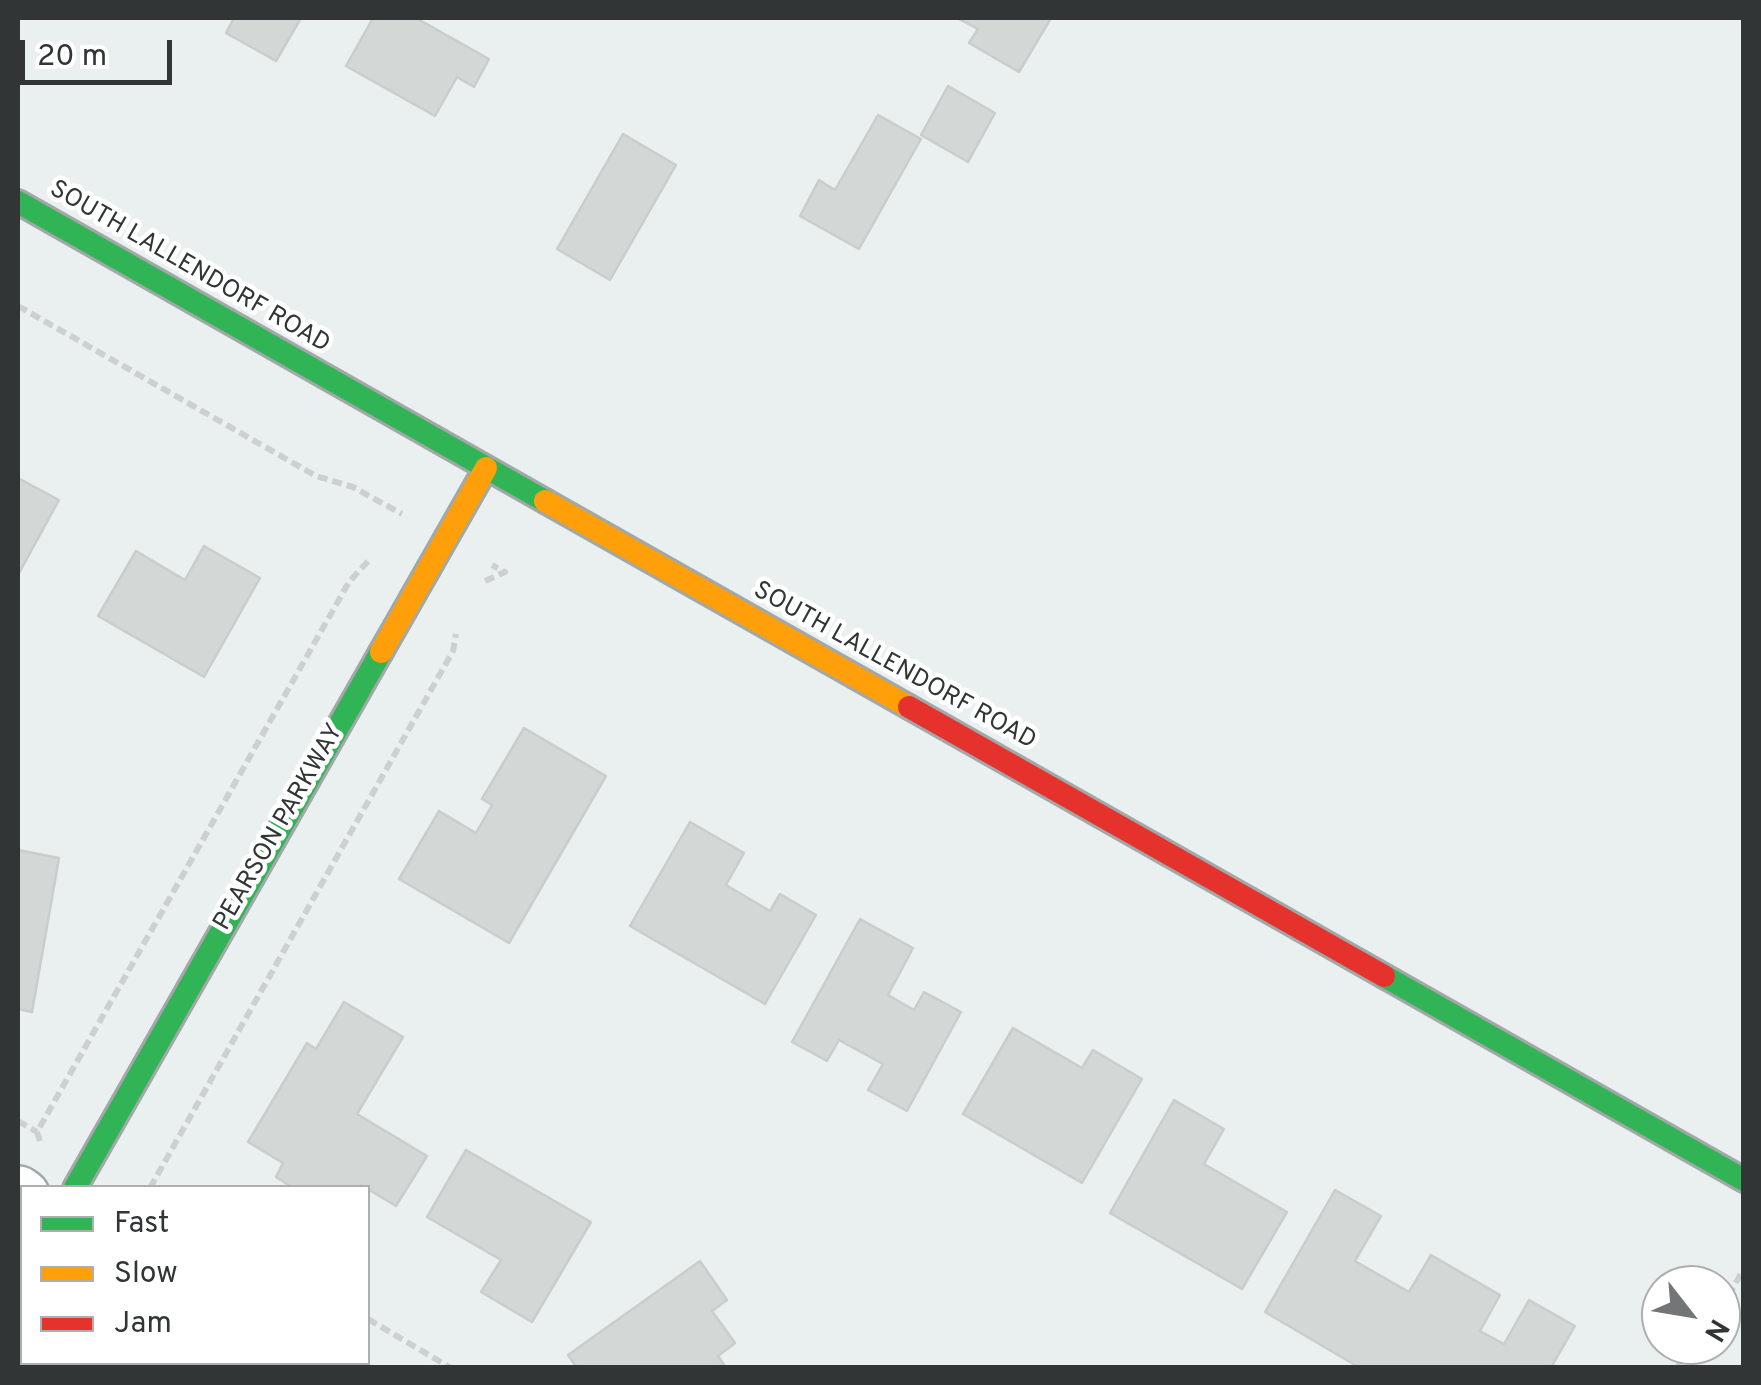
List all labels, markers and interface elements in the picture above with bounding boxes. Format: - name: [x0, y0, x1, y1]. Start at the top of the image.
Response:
- scale bar: [25, 20, 178, 82]
- text: 20 m: [37, 39, 107, 76]
- street label: SOUTH LALLENDORF ROAD: [44, 175, 334, 361]
- street label: SOUTH LALLENDORF ROAD: [747, 577, 1041, 757]
- street label: PEARSON PARKWAY: [209, 719, 351, 937]
- legend: [20, 1185, 370, 1365]
- text: Fast: [114, 1206, 169, 1243]
- text: Slow: [114, 1256, 178, 1293]
- north arrow: [1641, 1265, 1741, 1365]
- text: Jam: [114, 1306, 172, 1343]
- text: N: [1694, 1312, 1736, 1347]

